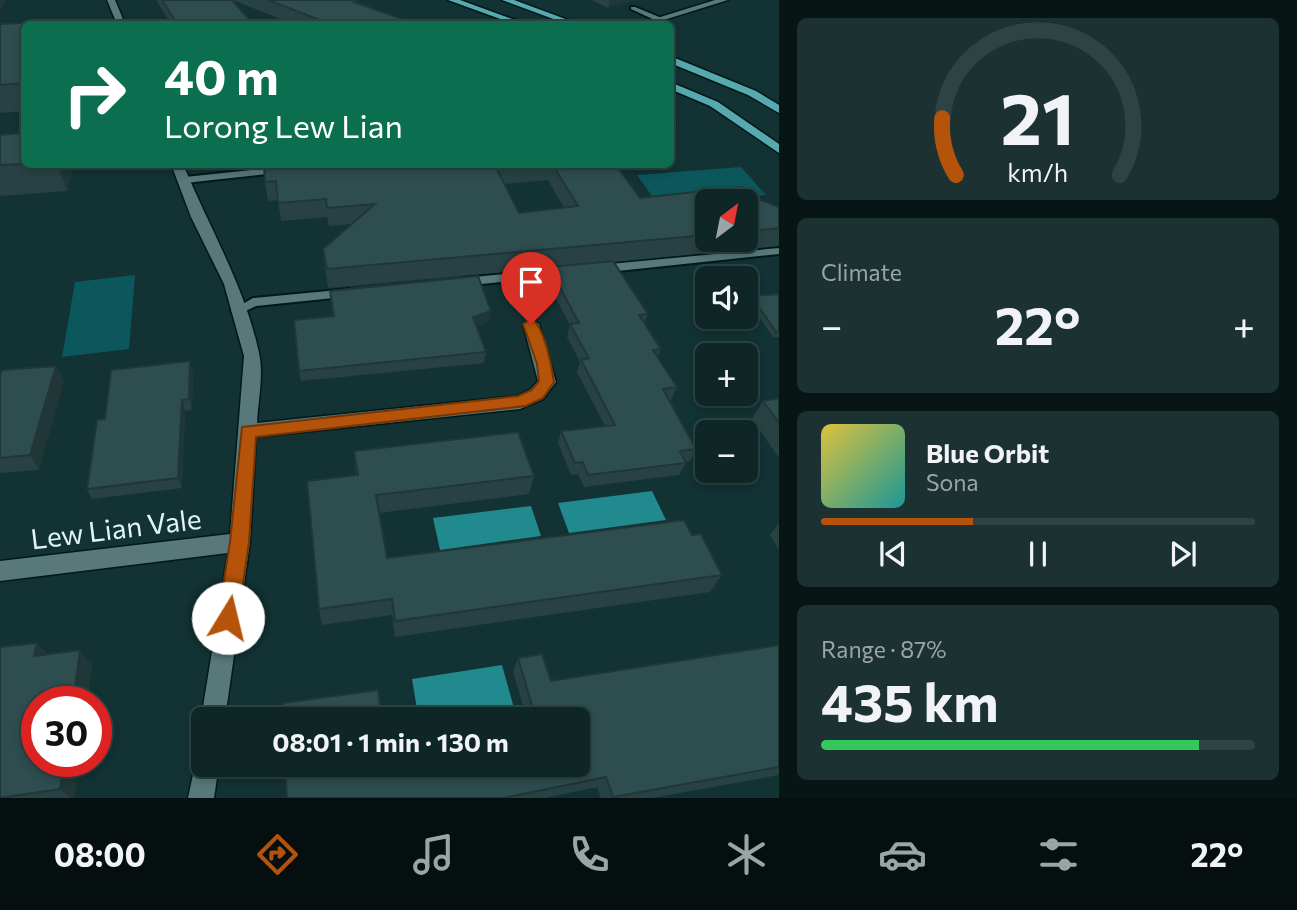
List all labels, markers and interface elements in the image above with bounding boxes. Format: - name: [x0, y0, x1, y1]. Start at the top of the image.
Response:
- text: 40 m: [164, 45, 279, 105]
- icon: right: [49, 49, 140, 140]
- text: 21: [1001, 71, 1075, 160]
- text: Lorong Lew Lian: [164, 105, 403, 145]
- text: km/h: [1008, 157, 1068, 187]
- north arrow: [695, 189, 758, 252]
- map controls: [695, 189, 758, 483]
- pin: [501, 252, 561, 324]
- text: Climate: [821, 258, 902, 286]
- icon: arrive: [512, 263, 550, 301]
- button: sound: [695, 266, 758, 329]
- text: 22°: [995, 292, 1080, 356]
- text: −: [821, 301, 843, 348]
- text: +: [1233, 301, 1255, 348]
- button: +: [695, 343, 758, 406]
- button: −: [695, 420, 758, 483]
- text: Blue Orbit: [926, 437, 1049, 468]
- text: Sona: [926, 468, 978, 496]
- street label: Lew Lian Vale: [29, 501, 203, 555]
- icon: previous: [874, 535, 912, 573]
- icon: pause: [1019, 535, 1057, 573]
- icon: next: [1164, 535, 1202, 573]
- position arrow: [191, 581, 265, 655]
- text: Range · 87%: [821, 635, 946, 663]
- text: 435 km: [821, 669, 999, 733]
- speed limit sign: 30: [21, 686, 112, 777]
- text: 08:01 · 1 min · 130 m: [272, 726, 509, 757]
- icon: directions: [253, 830, 302, 879]
- icon: music: [409, 830, 458, 879]
- icon: phone: [565, 830, 614, 879]
- icon: climate: [722, 830, 771, 879]
- icon: car: [878, 830, 927, 879]
- icon: filters: [1034, 830, 1083, 879]
- text: 08:00: [54, 834, 146, 874]
- text: 22°: [1191, 834, 1243, 874]

